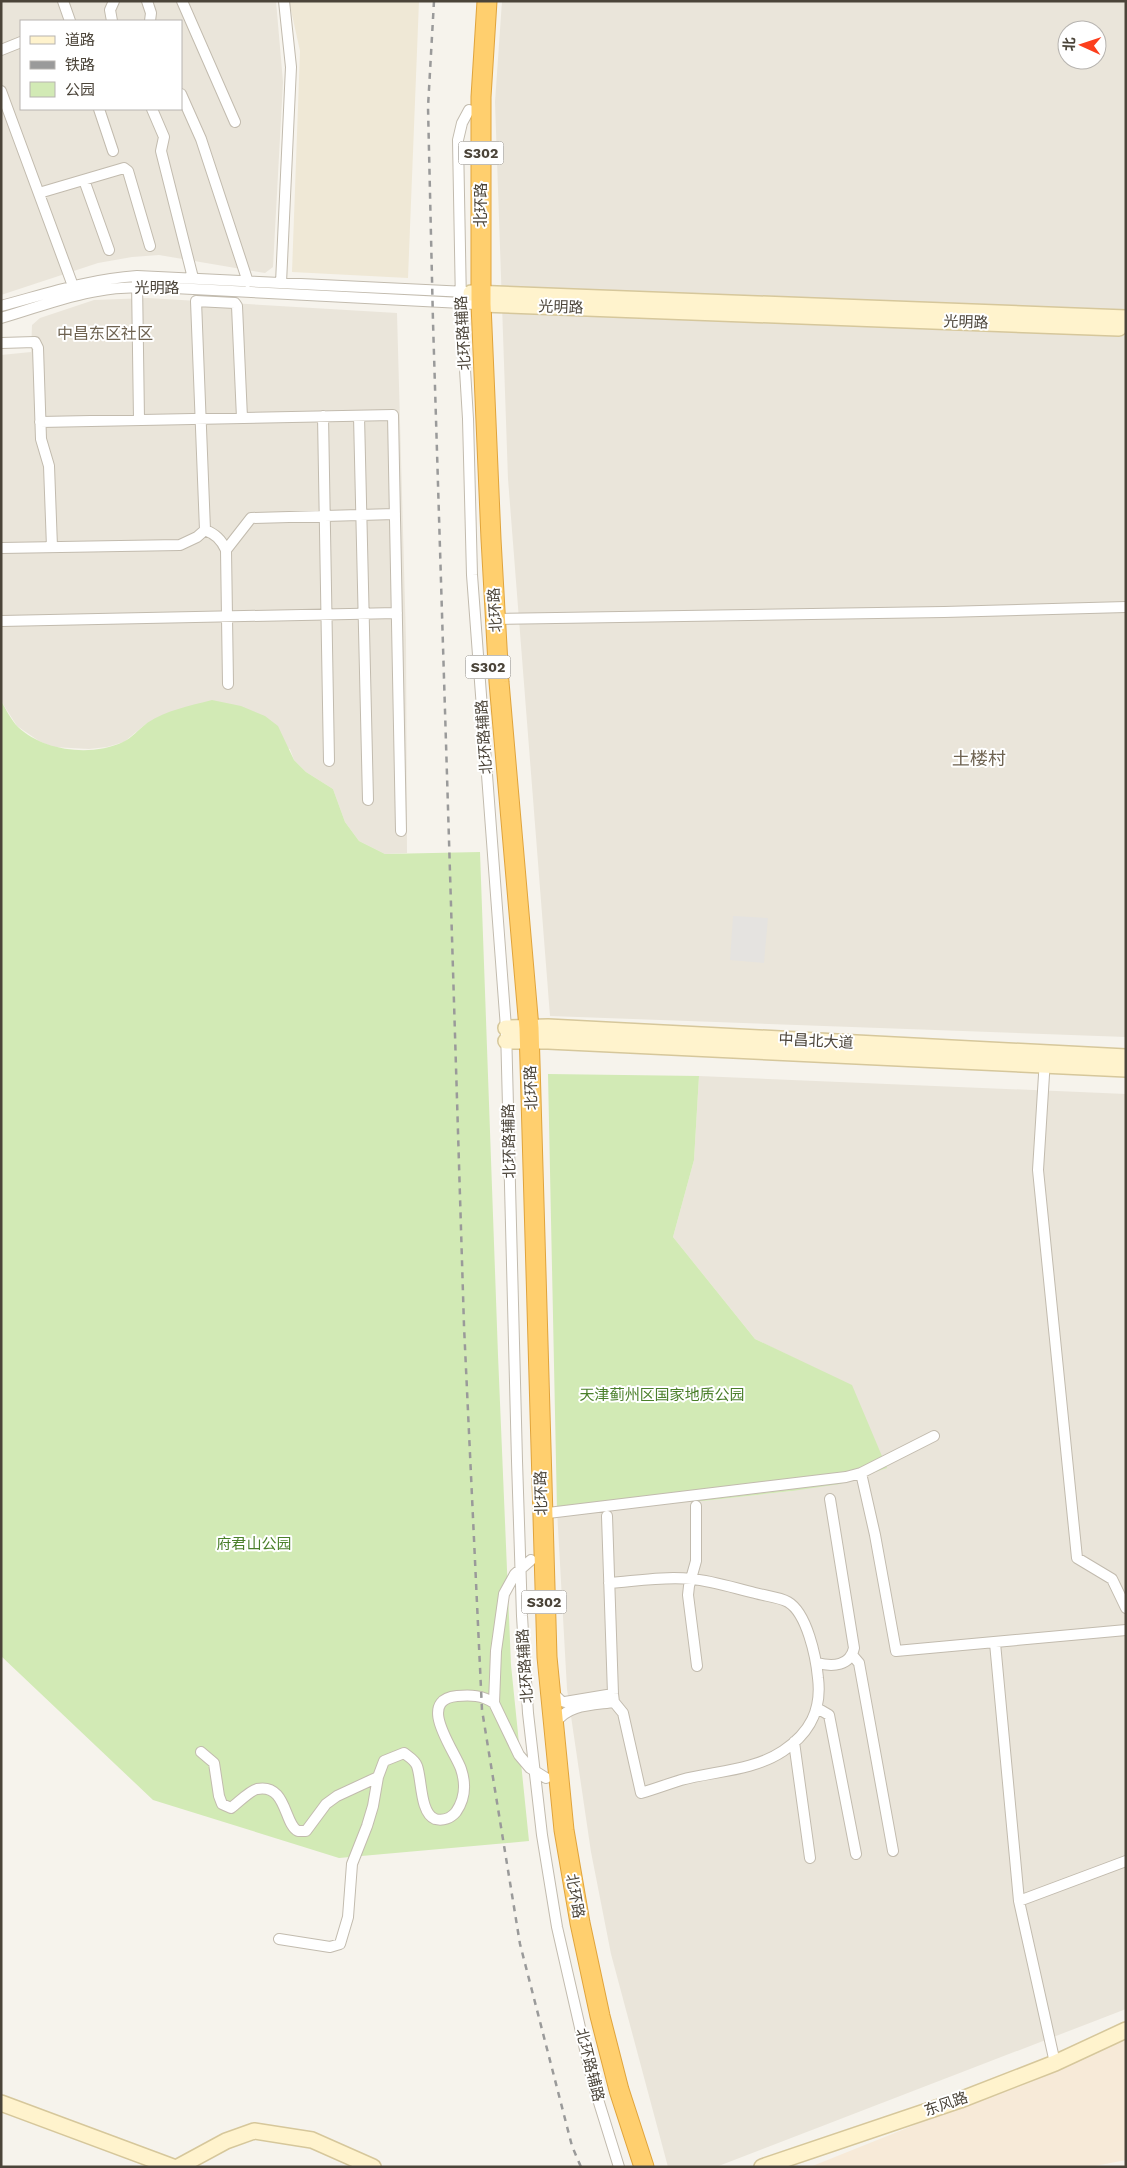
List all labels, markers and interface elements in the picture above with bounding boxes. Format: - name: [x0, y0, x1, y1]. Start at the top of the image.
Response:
- legend: [20, 20, 182, 110]
- north arrow: [1057, 20, 1107, 70]
- text: 道路: [65, 31, 95, 49]
- text: 北: [1061, 37, 1077, 52]
- text: 铁路: [65, 56, 95, 74]
- text: 公园: [65, 81, 95, 99]
- road number: S302: [458, 142, 504, 164]
- street label: 北环路: [472, 182, 490, 228]
- street label: 光明路: [134, 279, 180, 297]
- street label: 北环路辅路: [452, 295, 474, 371]
- street label: 光明路: [538, 297, 584, 317]
- street label: 光明路: [943, 312, 989, 332]
- district label: 中昌东区社区: [57, 324, 153, 343]
- street label: 北环路: [485, 587, 505, 633]
- road number: S302: [466, 656, 510, 679]
- street label: 北环路辅路: [472, 699, 496, 775]
- district label: 土楼村: [952, 748, 1006, 769]
- street label: 中昌北大道: [778, 1030, 854, 1052]
- street label: 北环路: [521, 1065, 541, 1111]
- street label: 北环路辅路: [499, 1103, 519, 1179]
- park label: 天津蓟州区国家地质公园: [579, 1386, 745, 1404]
- street label: 北环路: [532, 1470, 550, 1516]
- park label: 府君山公园: [216, 1535, 292, 1553]
- road number: S302: [522, 1590, 566, 1614]
- street label: 北环路辅路: [513, 1628, 537, 1704]
- street label: 北环路: [562, 1872, 588, 1920]
- street label: 北环路辅路: [572, 2026, 608, 2104]
- street label: 东风路: [922, 2088, 970, 2120]

